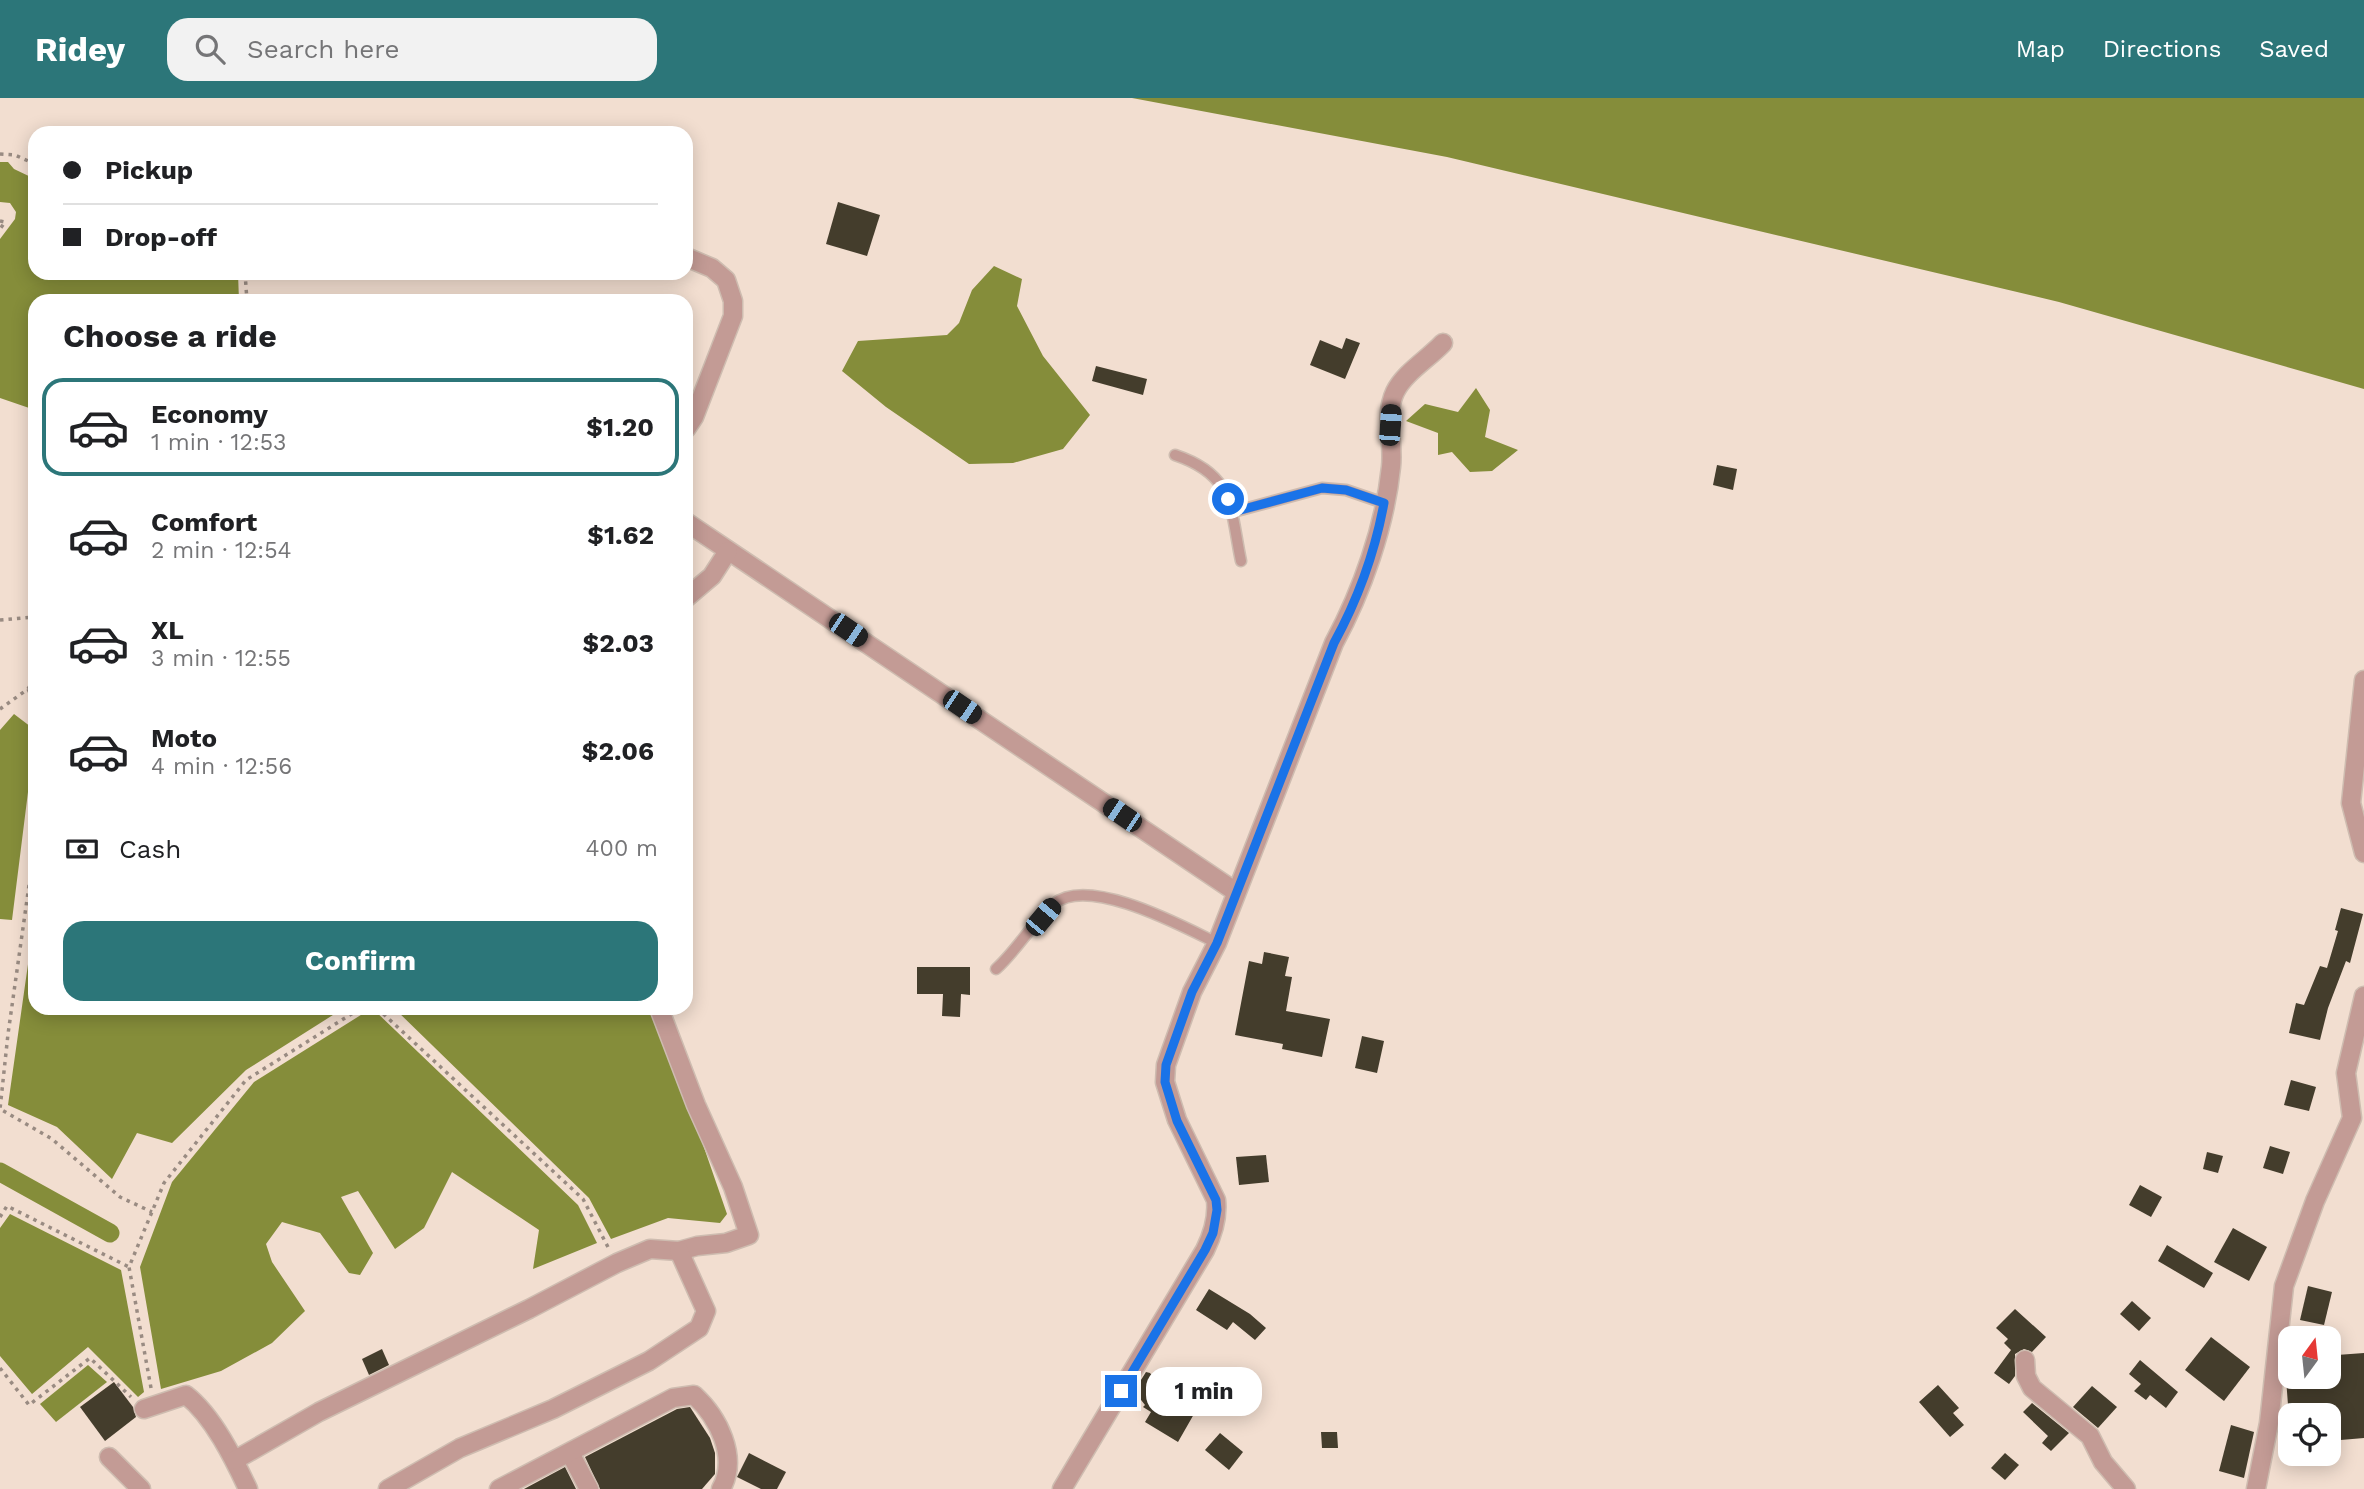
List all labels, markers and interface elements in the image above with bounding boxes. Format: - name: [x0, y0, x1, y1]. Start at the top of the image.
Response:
- search box: [167, 18, 657, 81]
- text: Ridey: [35, 30, 125, 69]
- icon: search: [191, 30, 229, 68]
- text: Search here: [247, 34, 399, 64]
- text: Map: [2016, 35, 2065, 63]
- text: Directions: [2103, 35, 2221, 63]
- text: Saved: [2259, 35, 2329, 63]
- text: Pickup: [105, 155, 193, 185]
- text: Drop-off: [105, 222, 217, 252]
- text: Choose a ride: [63, 317, 277, 355]
- icon: car: [67, 396, 130, 459]
- text: Economy: [151, 399, 268, 429]
- car: [1379, 403, 1402, 447]
- text: $1.20: [586, 412, 654, 442]
- text: 1 min · 12:53: [151, 429, 287, 456]
- route start: [1212, 483, 1244, 515]
- icon: car: [67, 504, 130, 567]
- text: Comfort: [151, 507, 257, 537]
- text: $1.62: [587, 520, 654, 550]
- text: 2 min · 12:54: [151, 537, 292, 564]
- car: [825, 610, 872, 650]
- icon: car: [67, 612, 130, 675]
- text: XL: [151, 615, 184, 645]
- text: $2.03: [583, 628, 654, 658]
- text: 3 min · 12:55: [151, 645, 291, 672]
- car: [939, 687, 986, 727]
- icon: car: [67, 720, 130, 783]
- text: Moto: [151, 723, 217, 753]
- text: $2.06: [582, 736, 654, 766]
- text: 4 min · 12:56: [151, 753, 292, 780]
- car: [1099, 795, 1146, 835]
- icon: cash: [63, 830, 101, 868]
- text: Cash: [119, 834, 181, 864]
- text: 400 m: [586, 835, 658, 862]
- car: [1022, 894, 1065, 940]
- button: Confirm: [63, 921, 658, 1001]
- north arrow: [2278, 1326, 2342, 1390]
- map controls: [2278, 1326, 2341, 1466]
- callout: 1 min: [1146, 1366, 1261, 1416]
- route end: [1105, 1375, 1137, 1407]
- text: 1 min: [1174, 1378, 1234, 1405]
- button: locate: [2278, 1403, 2341, 1466]

